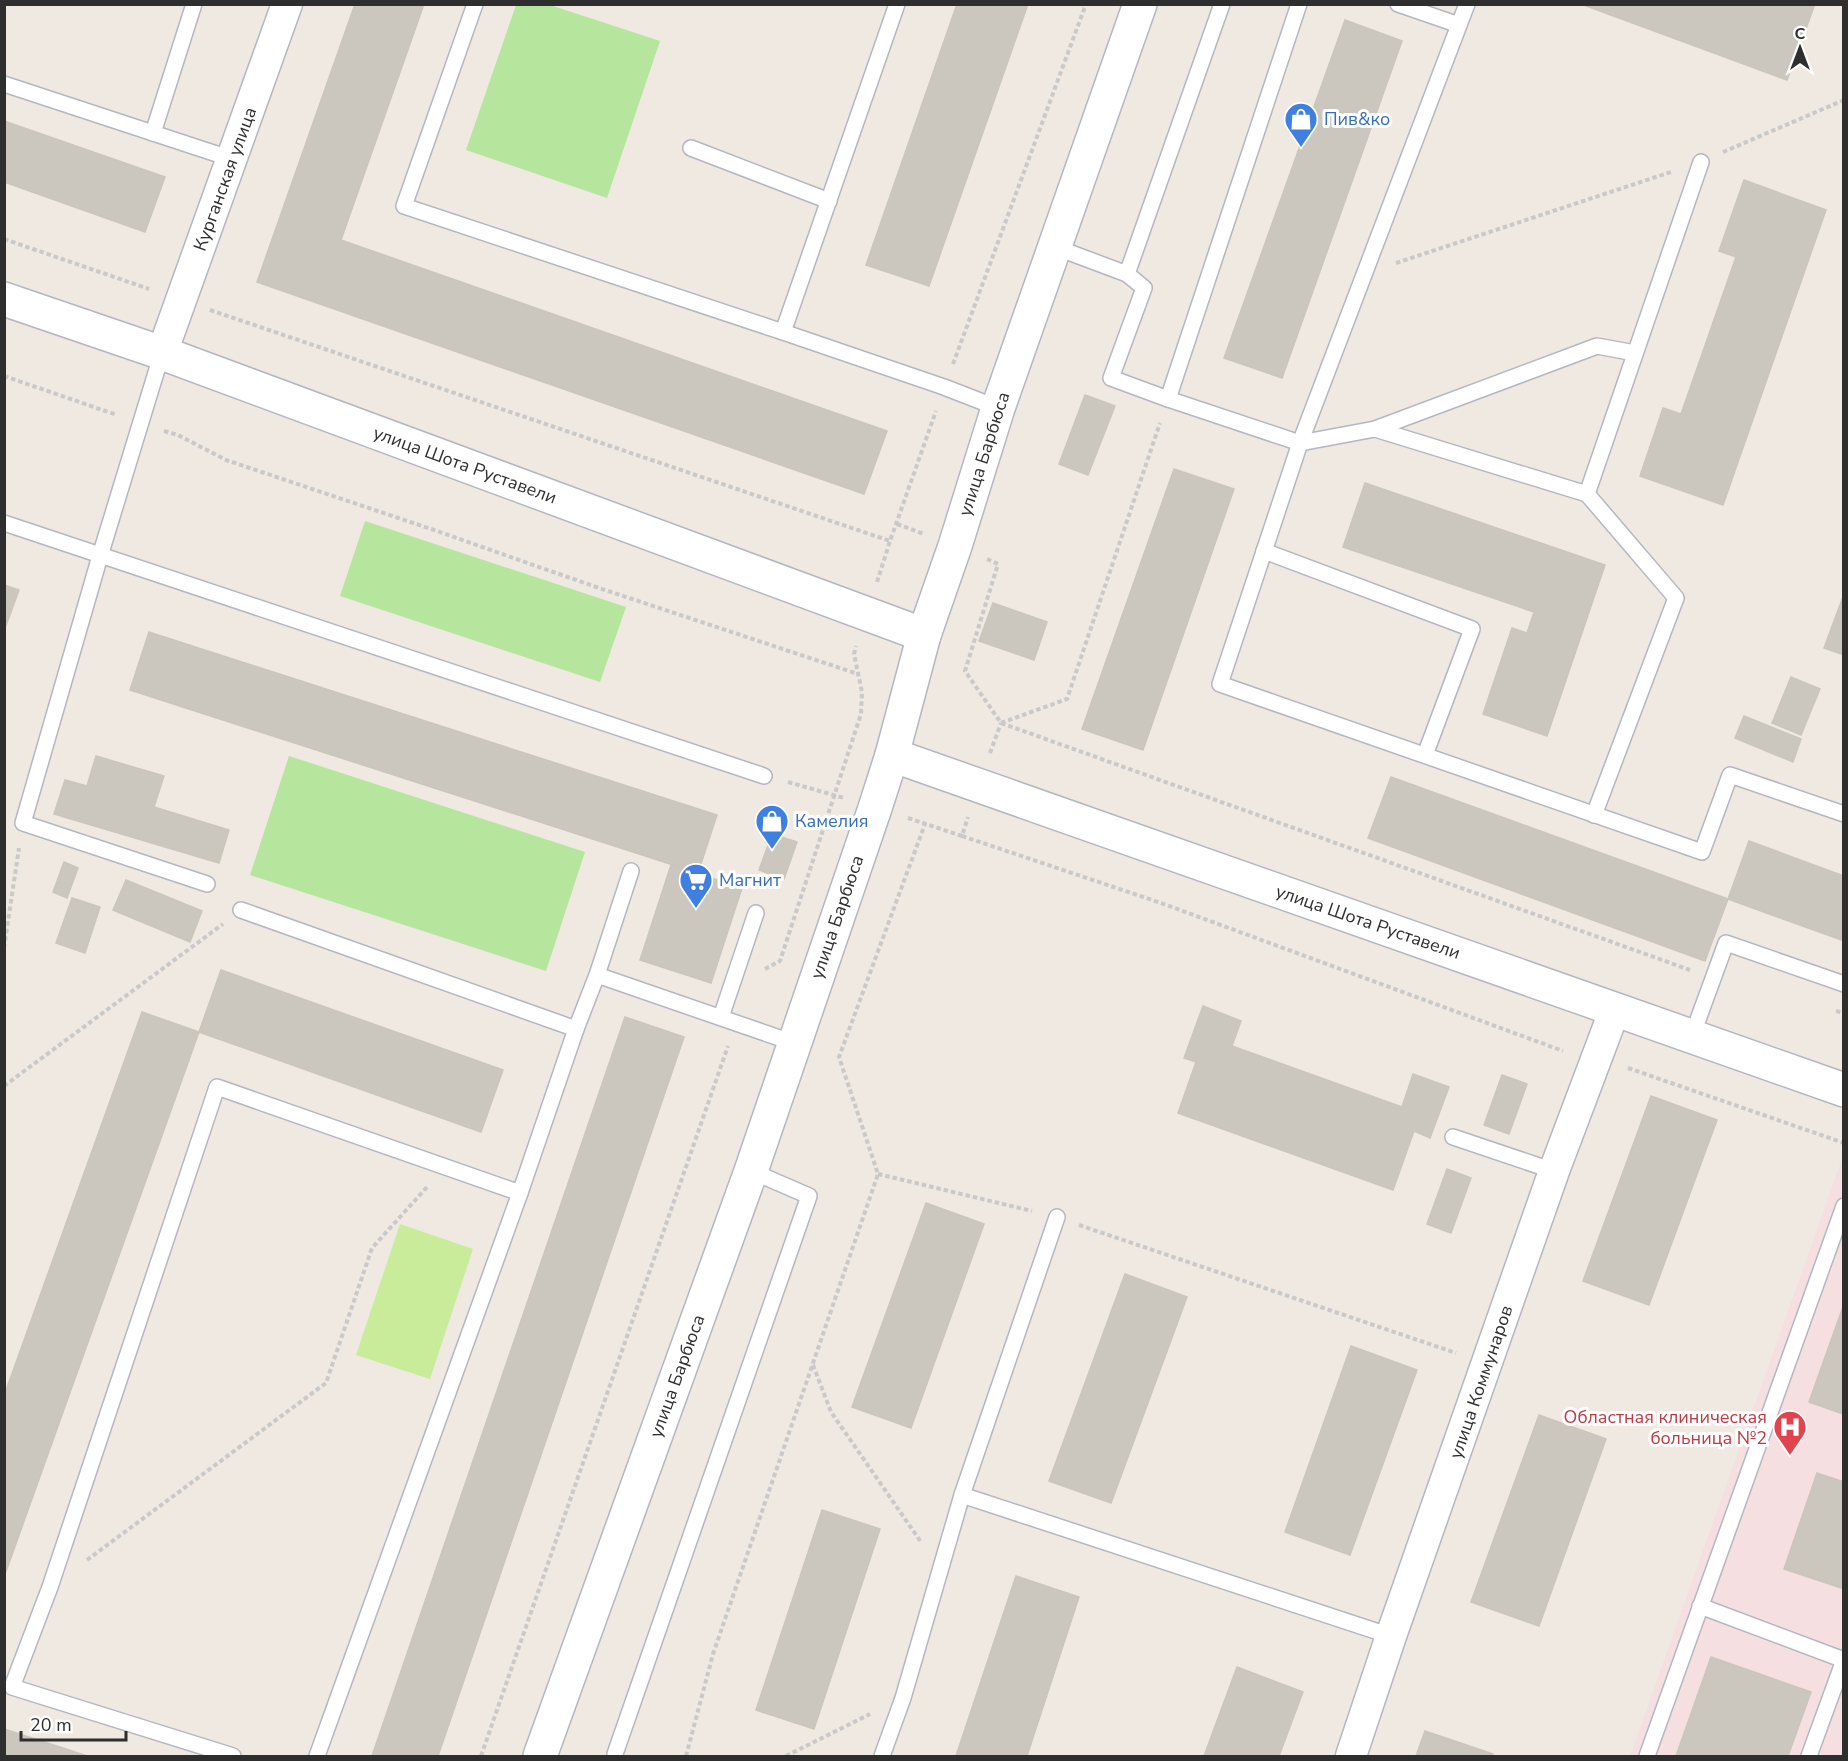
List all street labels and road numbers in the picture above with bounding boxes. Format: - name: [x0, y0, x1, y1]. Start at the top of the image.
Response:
- street label: Курганская улица: [188, 104, 262, 254]
- street label: улица Барбюса: [953, 389, 1015, 519]
- street label: улица Шота Руставели: [370, 421, 560, 509]
- street label: улица Барбюса: [805, 852, 869, 982]
- street label: улица Шота Руставели: [1273, 879, 1463, 965]
- street label: улица Коммунаров: [1444, 1302, 1519, 1462]
- street label: улица Барбюса: [644, 1311, 710, 1441]

